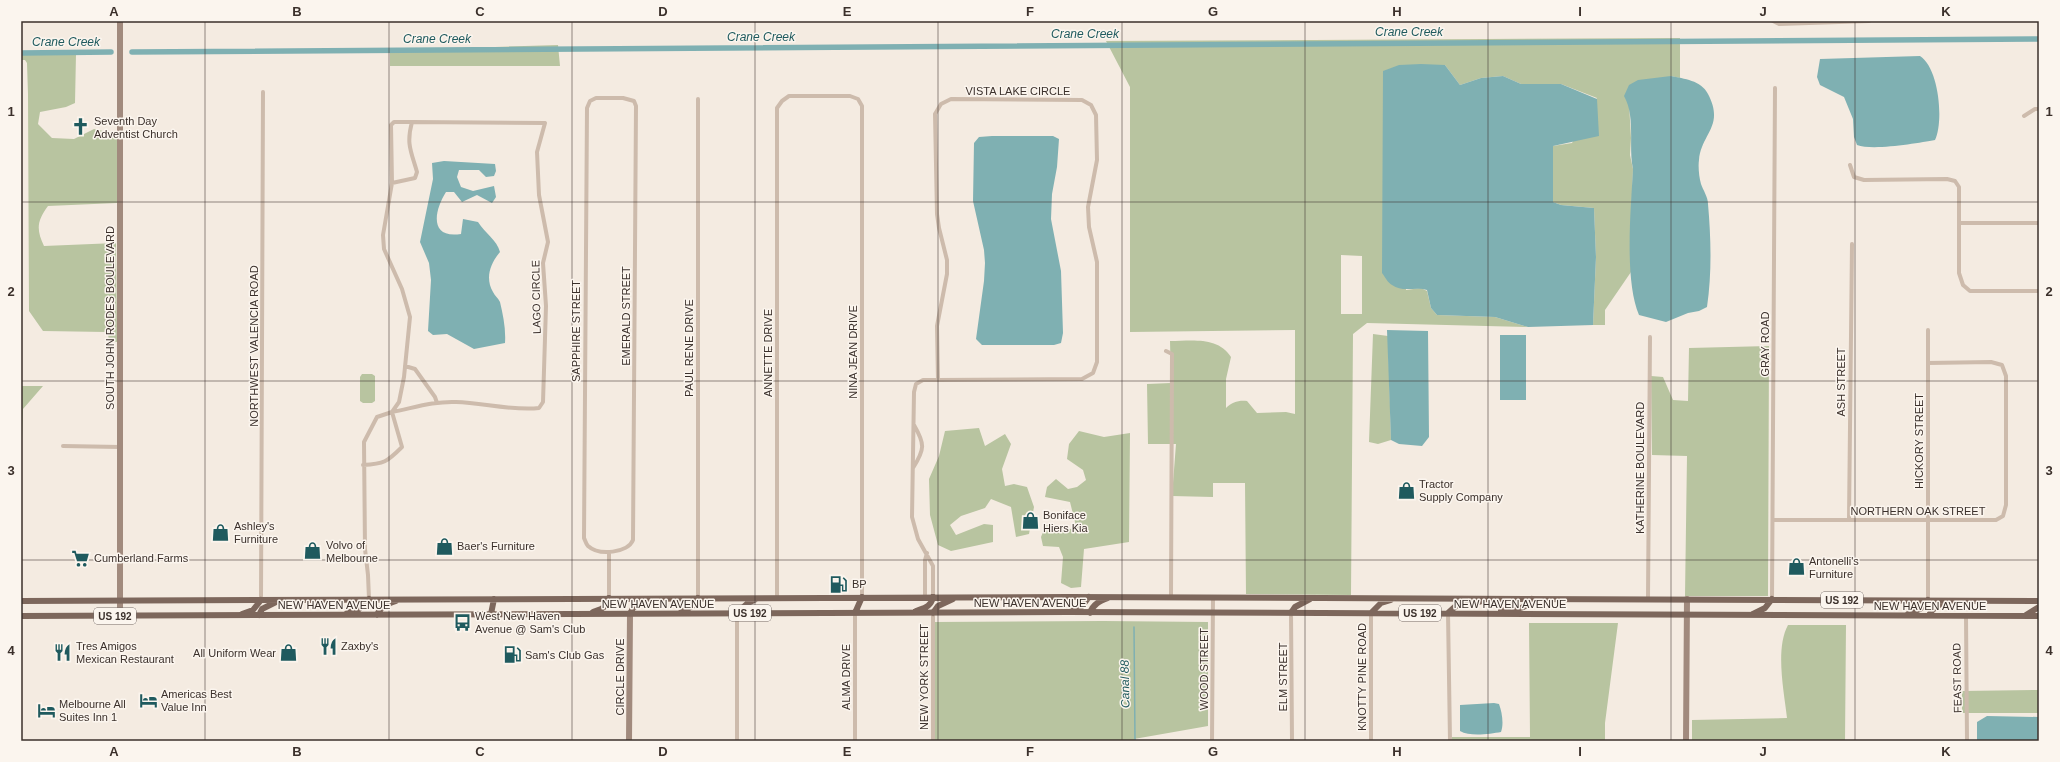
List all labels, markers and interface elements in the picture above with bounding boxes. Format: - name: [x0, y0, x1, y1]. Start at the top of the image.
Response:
- text: A: [109, 4, 119, 19]
- text: B: [292, 4, 302, 19]
- text: C: [475, 4, 485, 19]
- text: D: [658, 4, 668, 19]
- text: E: [843, 4, 852, 19]
- text: F: [1026, 4, 1034, 19]
- text: G: [1208, 4, 1218, 19]
- text: H: [1392, 4, 1402, 19]
- text: I: [1578, 4, 1582, 19]
- text: J: [1759, 4, 1767, 19]
- text: K: [1941, 4, 1951, 19]
- water label: Crane Creek: [1375, 25, 1444, 39]
- water label: Crane Creek: [1051, 27, 1120, 41]
- water label: Crane Creek: [727, 30, 796, 44]
- water label: Crane Creek: [403, 32, 472, 46]
- water label: Crane Creek: [32, 35, 101, 49]
- street label: VISTA LAKE CIRCLE: [966, 85, 1070, 97]
- text: 1: [7, 104, 15, 119]
- text: 1: [2045, 104, 2053, 119]
- place label: Seventh Day Adventist Church: [94, 115, 178, 140]
- church icon: Seventh Day Adventist Church: [71, 117, 91, 137]
- street label: SOUTH JOHN RODES BOULEVARD: [104, 226, 116, 410]
- street label: LAGO CIRCLE: [529, 260, 543, 334]
- street label: NORTHWEST VALENCIA ROAD: [248, 265, 260, 427]
- street label: EMERALD STREET: [620, 266, 632, 366]
- street label: SAPPHIRE STREET: [570, 280, 582, 382]
- text: 2: [7, 284, 15, 299]
- text: 2: [2045, 284, 2053, 299]
- street label: PAUL RENE DRIVE: [683, 299, 695, 397]
- street label: NINA JEAN DRIVE: [847, 305, 859, 399]
- street label: ANNETTE DRIVE: [762, 309, 774, 397]
- street label: GRAY ROAD: [1759, 311, 1771, 377]
- street label: ASH STREET: [1835, 347, 1847, 417]
- street label: HICKORY STREET: [1913, 393, 1925, 489]
- street label: KATHERINE BOULEVARD: [1634, 402, 1646, 534]
- text: 3: [7, 463, 15, 478]
- text: 3: [2045, 463, 2053, 478]
- place label: Tractor Supply Company: [1419, 478, 1503, 503]
- shop icon: Tractor Supply Company: [1396, 480, 1416, 500]
- street label: NORTHERN OAK STREET: [1851, 505, 1986, 517]
- place label: Boniface Hiers Kia: [1043, 509, 1089, 534]
- shop icon: Boniface Hiers Kia: [1020, 511, 1040, 531]
- place label: Ashley's Furniture: [234, 520, 278, 545]
- shop icon: Ashley's Furniture: [211, 522, 231, 542]
- shop icon: Baer's Furniture: [434, 536, 454, 556]
- place label: Volvo of Melbourne: [326, 539, 378, 564]
- place label: Baer's Furniture: [457, 540, 535, 552]
- shop icon: Volvo of Melbourne: [303, 541, 323, 561]
- supermarket icon: Cumberland Farms: [71, 548, 91, 568]
- place label: Cumberland Farms: [94, 552, 189, 564]
- place label: Antonelli's Furniture: [1809, 555, 1859, 580]
- shop icon: Antonelli's Furniture: [1786, 557, 1806, 577]
- fuel station icon: BP: [829, 574, 849, 594]
- place label: BP: [852, 578, 867, 590]
- road number: US 192: [1821, 592, 1863, 608]
- street label: NEW HAVEN AVENUE: [974, 597, 1086, 609]
- street label: NEW HAVEN AVENUE: [602, 598, 714, 610]
- street label: NEW HAVEN AVENUE: [1454, 598, 1566, 610]
- street label: NEW HAVEN AVENUE: [278, 599, 390, 611]
- street label: NEW HAVEN AVENUE: [1874, 600, 1986, 612]
- road number: US 192: [729, 605, 771, 621]
- road number: US 192: [1399, 605, 1441, 621]
- road number: US 192: [94, 608, 136, 624]
- place label: West New Haven Avenue @ Sam's Club: [475, 610, 585, 635]
- bus stop icon: West New Haven Avenue @ Sam's Club: [452, 612, 472, 632]
- street label: KNOTTY PINE ROAD: [1356, 623, 1368, 731]
- street label: NEW YORK STREET: [918, 624, 930, 730]
- street label: WOOD STREET: [1198, 628, 1210, 710]
- restaurant icon: Zaxby's: [318, 636, 338, 656]
- street label: CIRCLE DRIVE: [614, 638, 626, 716]
- place label: Tres Amigos Mexican Restaurant: [76, 640, 174, 665]
- place label: Zaxby's: [341, 640, 379, 652]
- restaurant icon: Tres Amigos Mexican Restaurant: [53, 642, 73, 662]
- street label: ELM STREET: [1277, 642, 1289, 712]
- text: 4: [7, 643, 15, 658]
- shop icon: All Uniform Wear: [279, 643, 299, 663]
- street label: FEAST ROAD: [1950, 643, 1964, 713]
- text: 4: [2045, 643, 2053, 658]
- street label: ALMA DRIVE: [840, 644, 852, 710]
- fuel station icon: Sam's Club Gas: [502, 645, 522, 665]
- place label: All Uniform Wear: [193, 647, 276, 659]
- place label: Sam's Club Gas: [525, 649, 605, 661]
- water label: Canal 88: [1118, 660, 1132, 708]
- place label: Americas Best Value Inn: [161, 688, 232, 713]
- hotel icon: Americas Best Value Inn: [138, 690, 158, 710]
- place label: Melbourne All Suites Inn 1: [59, 698, 126, 723]
- hotel icon: Melbourne All Suites Inn 1: [36, 700, 56, 720]
- text: A: [109, 744, 119, 759]
- text: B: [292, 744, 302, 759]
- text: C: [475, 744, 485, 759]
- text: D: [658, 744, 668, 759]
- text: E: [843, 744, 852, 759]
- text: F: [1026, 744, 1034, 759]
- text: G: [1208, 744, 1218, 759]
- text: H: [1392, 744, 1402, 759]
- text: I: [1578, 744, 1582, 759]
- text: J: [1759, 744, 1767, 759]
- text: K: [1941, 744, 1951, 759]

